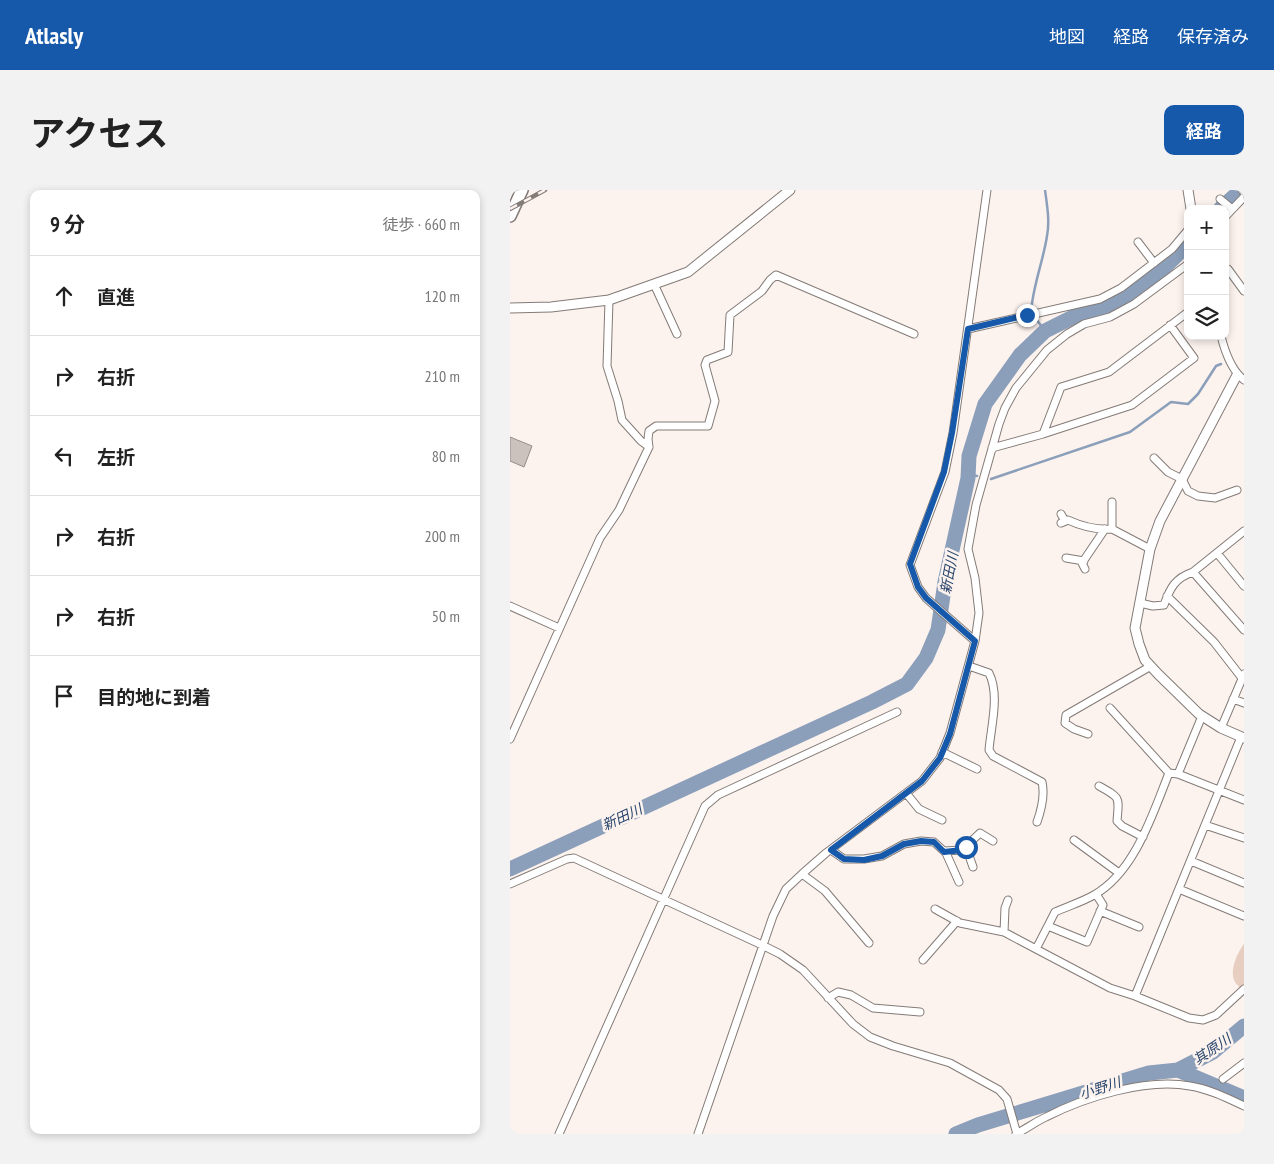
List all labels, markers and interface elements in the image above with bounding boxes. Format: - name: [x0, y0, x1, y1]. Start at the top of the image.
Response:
- text: Atlasly: [25, 20, 83, 51]
- text: 地図: [1049, 25, 1085, 48]
- text: 経路: [1113, 25, 1149, 48]
- text: 保存済み: [1177, 25, 1249, 48]
- button: 経路: [1164, 105, 1244, 155]
- text: アクセス: [30, 110, 168, 156]
- map controls: [1184, 205, 1229, 340]
- button: +: [1184, 205, 1229, 250]
- text: 9 分: [50, 211, 85, 238]
- text: 徒歩 · 660 m: [382, 214, 460, 234]
- button: −: [1184, 250, 1229, 295]
- icon: ahead: [50, 282, 78, 310]
- text: 直進: [97, 285, 135, 309]
- text: 120 m: [425, 286, 460, 306]
- button: layers: [1184, 295, 1229, 340]
- route end: [1016, 304, 1039, 327]
- icon: right: [50, 362, 78, 390]
- text: 右折: [97, 365, 135, 389]
- text: 210 m: [425, 366, 460, 386]
- icon: left: [50, 442, 78, 470]
- text: 左折: [97, 445, 135, 469]
- text: 80 m: [432, 446, 460, 466]
- icon: right: [50, 522, 78, 550]
- text: 右折: [97, 525, 135, 549]
- text: 200 m: [425, 526, 460, 546]
- water label: 新田川: [936, 549, 962, 595]
- icon: right: [50, 602, 78, 630]
- text: 右折: [97, 605, 135, 629]
- text: 50 m: [432, 606, 460, 626]
- icon: arrive: [50, 682, 78, 710]
- text: 目的地に到着: [97, 685, 211, 709]
- water label: 新田川: [599, 799, 647, 834]
- route start: [955, 836, 978, 859]
- water label: 其原川: [1190, 1029, 1236, 1068]
- water label: 小野川: [1077, 1072, 1125, 1103]

